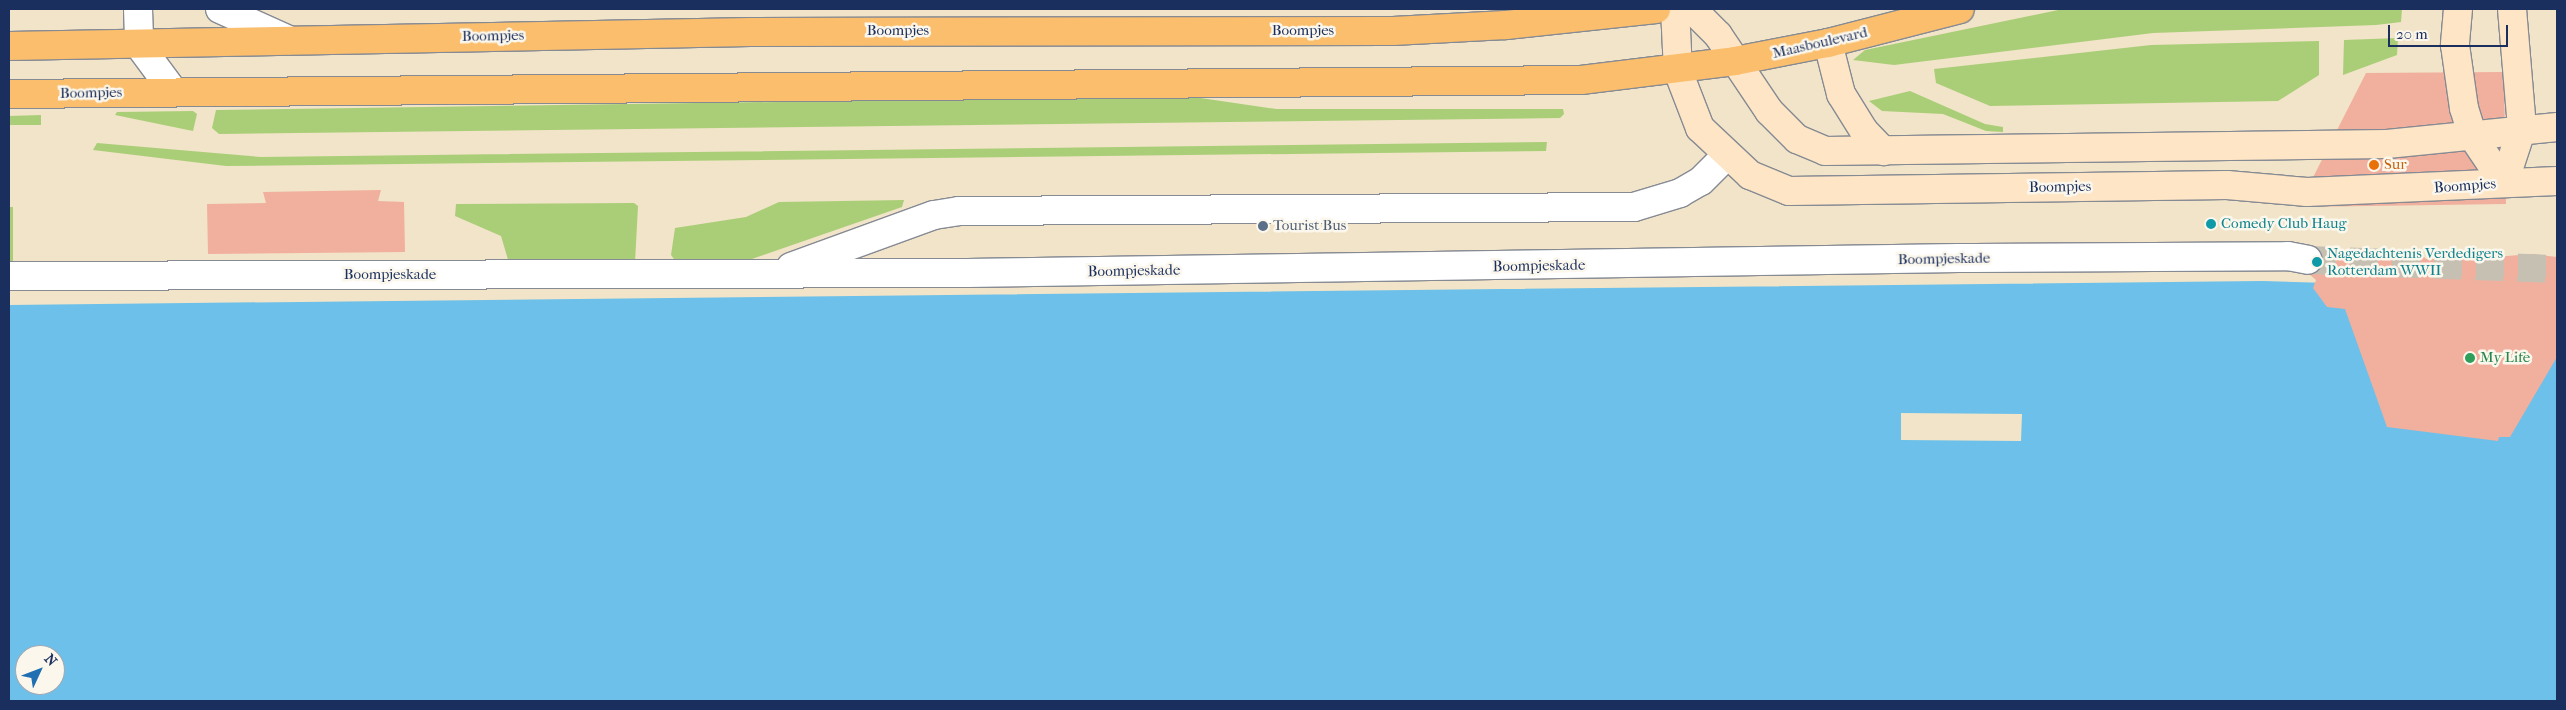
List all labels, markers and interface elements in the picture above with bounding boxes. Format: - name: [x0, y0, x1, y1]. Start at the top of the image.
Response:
- scale bar: [2391, 15, 2511, 47]
- street label: Boompjes: [867, 22, 929, 40]
- street label: Boompjes: [1272, 22, 1334, 40]
- street label: Maasboulevard: [1771, 23, 1869, 63]
- text: 20 m: [2396, 25, 2428, 43]
- street label: Boompjes: [462, 26, 524, 46]
- street label: Boompjes: [60, 83, 122, 103]
- place label: Sur: [2384, 156, 2407, 174]
- marker: Sur: [2368, 159, 2380, 171]
- street label: Boompjes: [2433, 175, 2497, 197]
- street label: Boompjes: [2029, 177, 2091, 197]
- place label: Comedy Club Haug: [2221, 215, 2347, 233]
- place label: Tourist Bus: [1273, 217, 1346, 235]
- marker: Comedy Club Haug: [2205, 218, 2217, 230]
- marker: Tourist Bus: [1257, 220, 1269, 232]
- place label: Nagedachtenis Verdedigers Rotterdam WWII: [2327, 244, 2503, 279]
- street label: Boompjeskade: [1898, 249, 1990, 269]
- street label: Boompjeskade: [1493, 256, 1585, 276]
- marker: Nagedachtenis Verdedigers Rotterdam WWII: [2311, 256, 2323, 268]
- street label: Boompjeskade: [1088, 261, 1180, 281]
- street label: Boompjeskade: [344, 266, 436, 284]
- place label: My Life: [2480, 349, 2530, 367]
- marker: My Life: [2464, 352, 2476, 364]
- north arrow: [15, 645, 65, 695]
- text: N: [41, 650, 60, 670]

